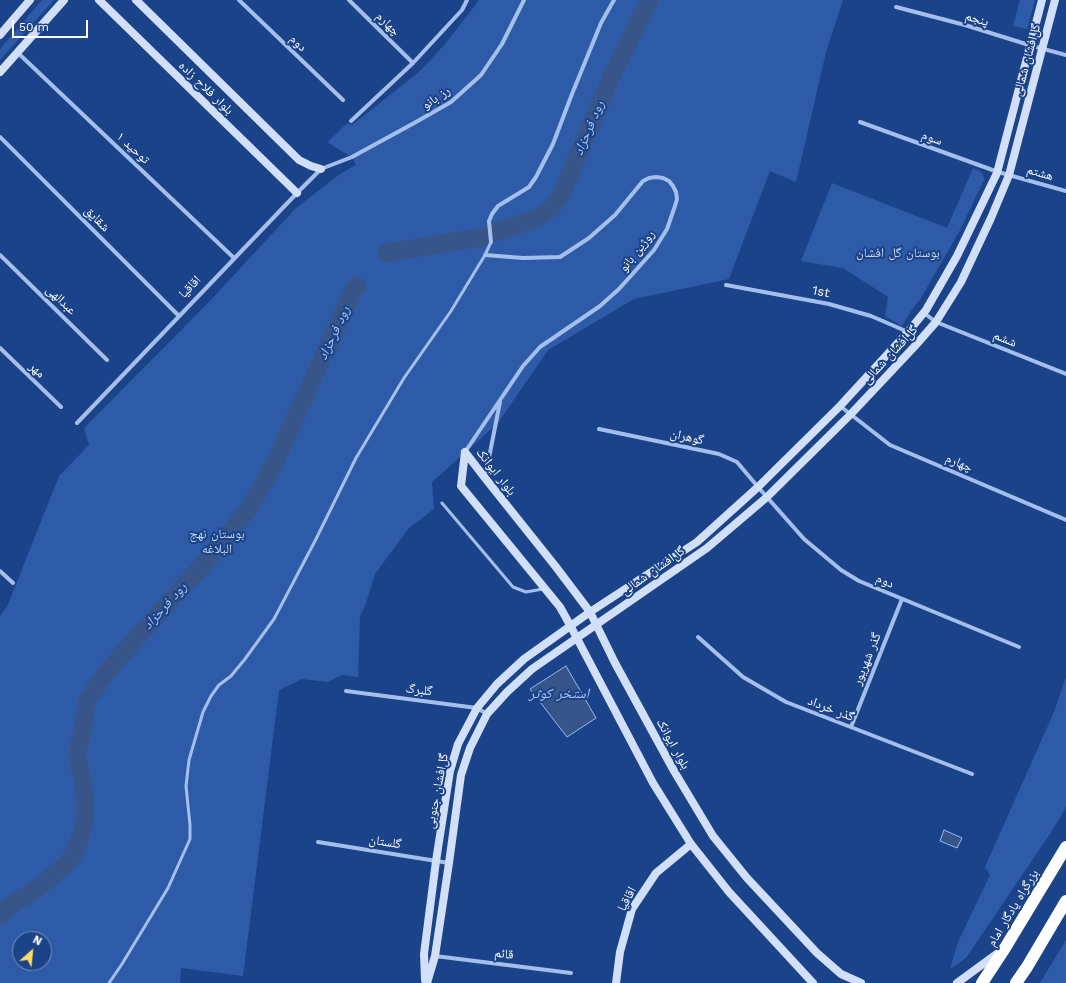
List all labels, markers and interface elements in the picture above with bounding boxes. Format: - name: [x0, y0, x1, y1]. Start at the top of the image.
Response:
- street label: پنجم: [963, 8, 991, 30]
- street label: چهارم: [373, 9, 403, 39]
- scale bar: [14, 12, 90, 38]
- text: 50 m: [19, 20, 49, 34]
- street label: گل‌افشان شمالی: [1010, 22, 1044, 98]
- street label: دوم: [286, 31, 310, 55]
- street label: بلوار فلاح زاده: [175, 58, 237, 118]
- street label: رز بانو: [419, 83, 453, 113]
- water label: رود فرحزاد: [570, 98, 608, 158]
- street label: سوم: [919, 127, 945, 149]
- street label: توحید ۱: [113, 129, 153, 167]
- street label: هشتم: [1025, 162, 1055, 184]
- street label: شقایق: [81, 203, 113, 235]
- street label: روژین بانو: [616, 227, 658, 275]
- park label: بوستان گل افشان: [856, 245, 940, 261]
- street label: اقاقیا: [176, 272, 204, 302]
- street label: عبدالهی: [43, 282, 79, 318]
- street label: 1st: [811, 283, 831, 301]
- water label: رود فرحزاد: [314, 303, 354, 363]
- street label: گل‌افشان شمالی: [859, 322, 921, 388]
- street label: ششم: [991, 327, 1019, 351]
- street label: مهر: [26, 359, 48, 381]
- street label: گوهران: [669, 426, 705, 448]
- street label: بلوار ایوانک: [473, 445, 519, 499]
- street label: چهارم: [943, 450, 975, 476]
- park label: بوستان نهج البلاغه: [189, 526, 245, 557]
- street label: گل‌افشان شمالی: [618, 543, 688, 599]
- street label: دوم: [874, 570, 896, 592]
- water label: رود فرحزاد: [139, 579, 191, 633]
- street label: گذر شهریور: [849, 630, 885, 688]
- street label: گلبرگ: [405, 681, 433, 699]
- water label: استخر کوثر: [529, 686, 589, 702]
- street label: گذر خرداد: [806, 693, 856, 725]
- street label: بلوار ایوانک: [653, 716, 693, 772]
- street label: گل‌افشان جنوبی: [422, 752, 452, 830]
- street label: گلستان: [368, 832, 402, 852]
- street label: بزرگراه یادگار امام: [984, 867, 1042, 949]
- street label: اقاقیا: [614, 884, 640, 914]
- north arrow: [12, 931, 52, 971]
- text: N: [31, 933, 44, 948]
- street label: قائم: [494, 945, 514, 963]

